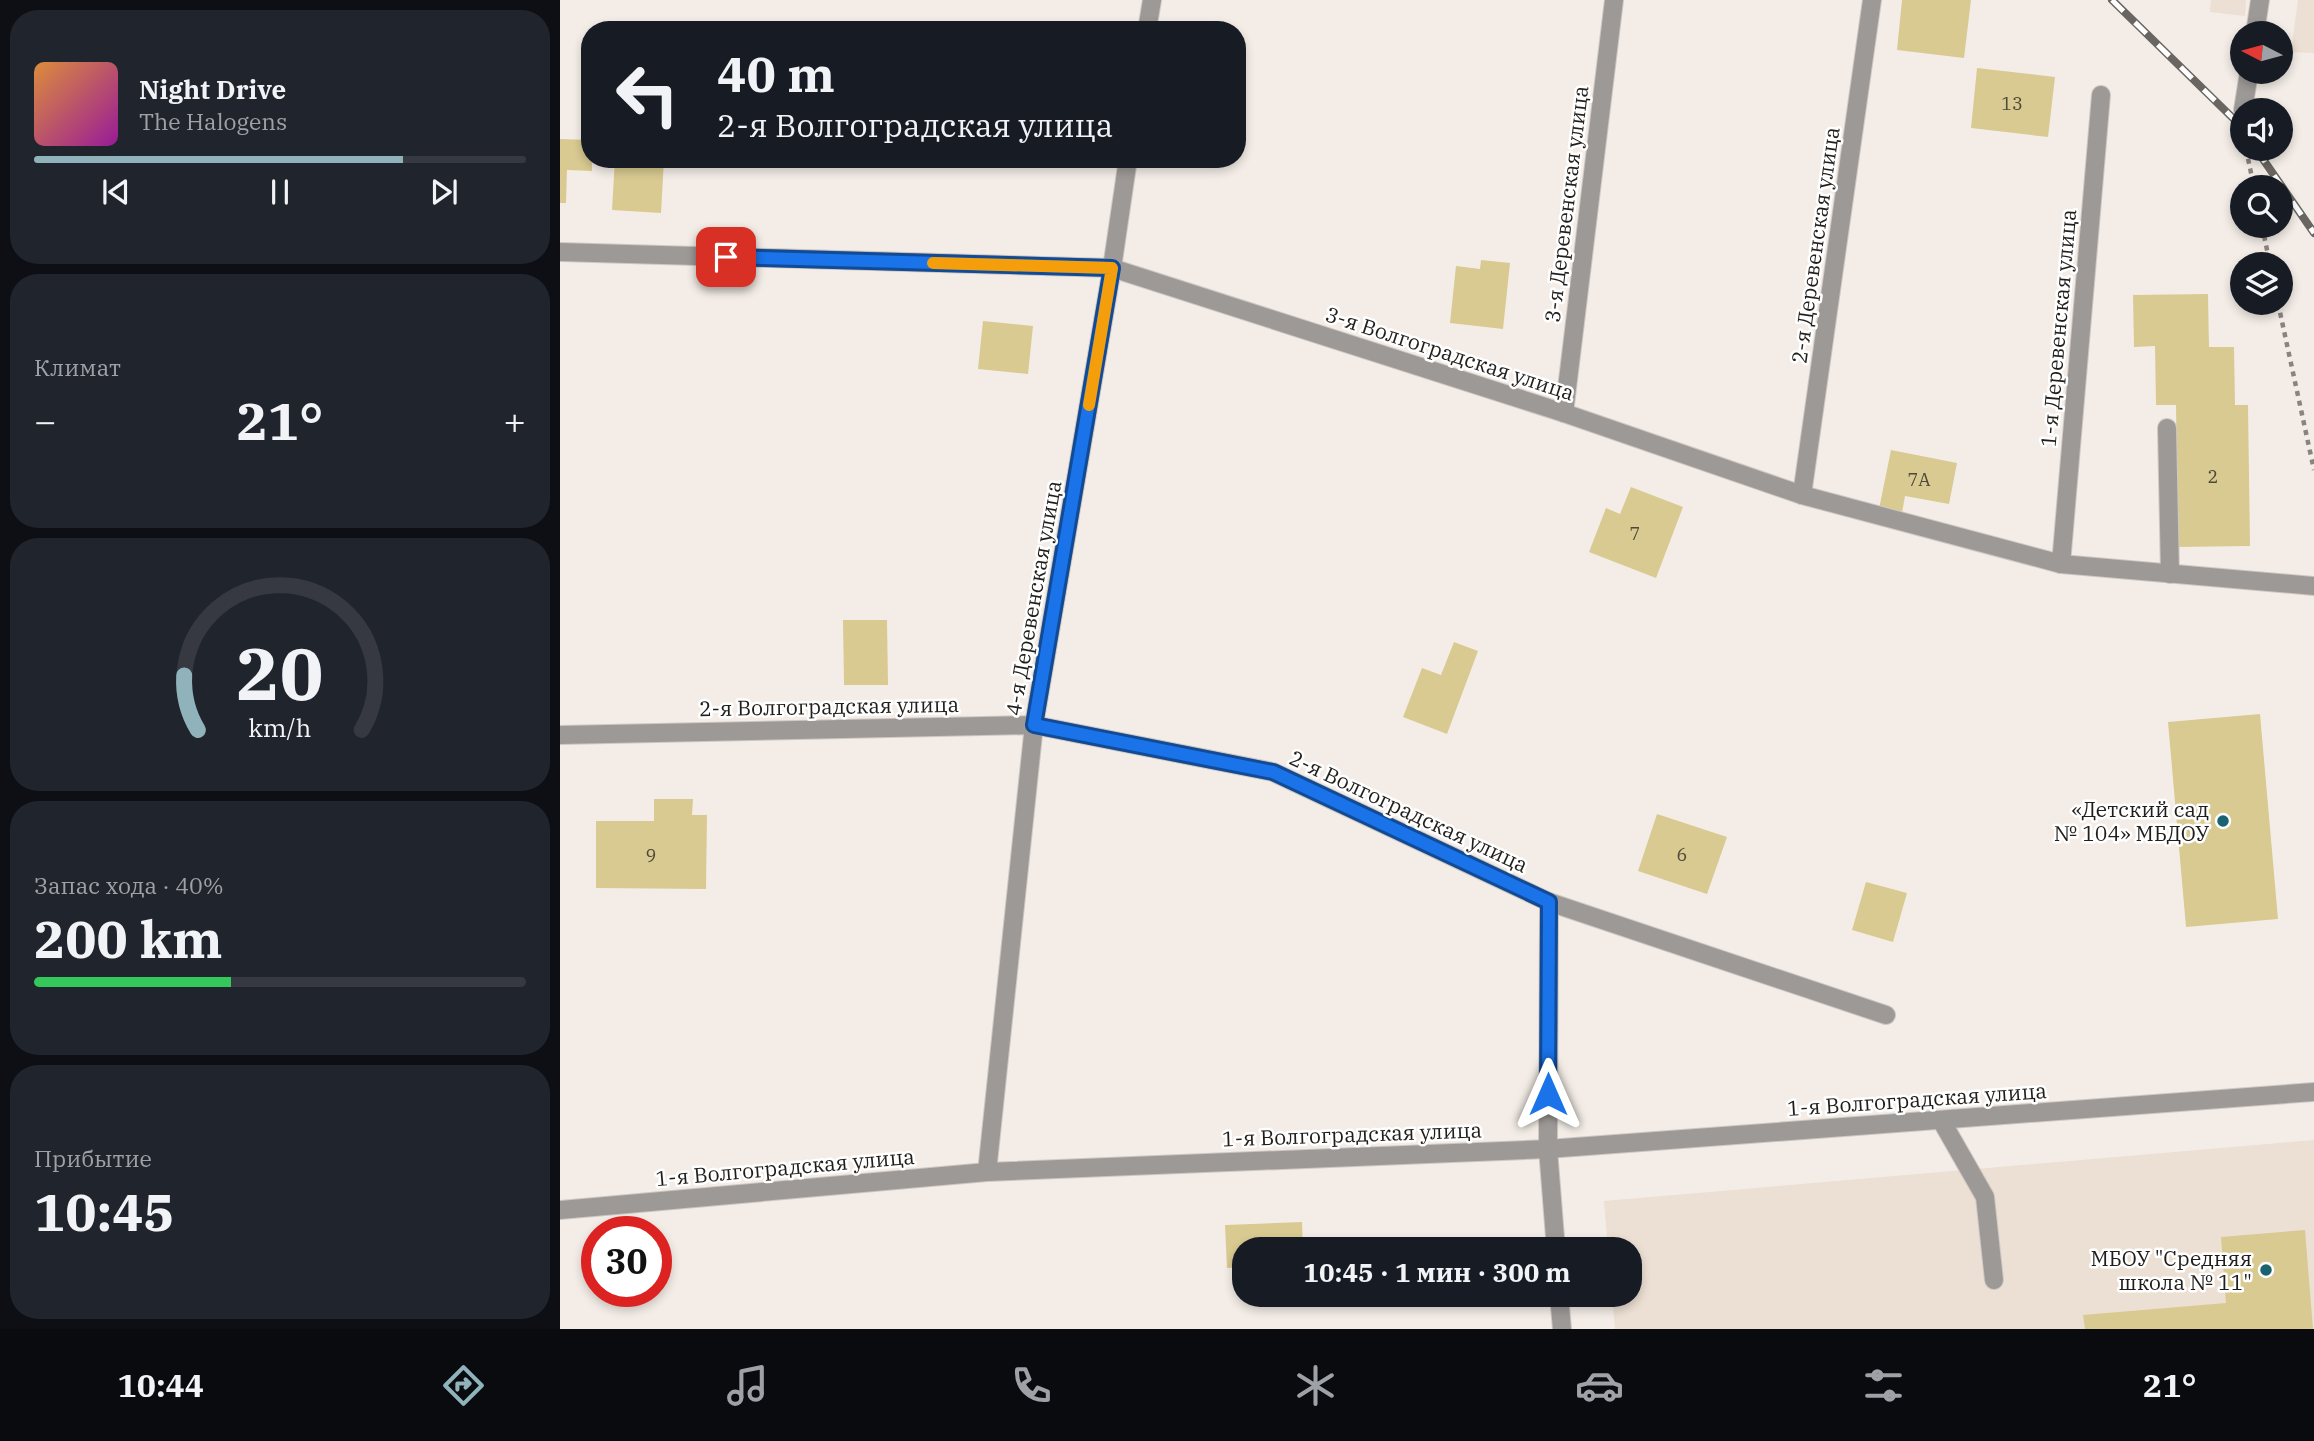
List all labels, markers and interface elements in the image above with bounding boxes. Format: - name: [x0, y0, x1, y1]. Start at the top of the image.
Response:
- north arrow: [2230, 21, 2292, 84]
- map controls: [2230, 21, 2293, 315]
- text: 40 m: [717, 42, 835, 105]
- icon: left: [602, 49, 693, 140]
- text: Night Drive: [139, 72, 286, 106]
- street label: 3-я Деревенская улица: [1538, 84, 1594, 324]
- house number: 13: [2001, 92, 2023, 115]
- button: sound: [2230, 98, 2293, 161]
- text: 2-я Волгоградская улица: [717, 104, 1113, 146]
- text: The Halogens: [139, 106, 287, 136]
- street label: 2-я Деревенская улица: [1785, 125, 1845, 365]
- icon: previous: [97, 173, 135, 211]
- icon: pause: [261, 173, 299, 211]
- icon: next: [425, 173, 463, 211]
- button: search: [2230, 175, 2293, 238]
- street label: 1-я Деревенская улица: [2034, 208, 2082, 448]
- pin: [696, 227, 756, 287]
- icon: arrive: [707, 238, 745, 276]
- button: layers: [2230, 252, 2293, 315]
- street label: 3-я Волгоградская улица: [1322, 300, 1578, 406]
- text: Климат: [34, 352, 121, 382]
- text: 21°: [237, 387, 323, 454]
- text: −: [34, 396, 57, 445]
- text: +: [503, 396, 526, 445]
- house number: 2: [2208, 465, 2218, 488]
- house number: 7А: [1907, 468, 1931, 491]
- street label: 4-я Деревенская улица: [999, 478, 1067, 718]
- house number: 7: [1630, 522, 1640, 545]
- text: 20: [236, 626, 324, 721]
- street label: 2-я Волгоградская улица: [699, 690, 959, 722]
- text: km/h: [248, 711, 312, 744]
- street label: 2-я Волгоградская улица: [1285, 743, 1533, 879]
- place label: «Детский сад № 104» МБДОУ: [2054, 795, 2209, 847]
- marker: «Детский сад № 104» МБДОУ: [2215, 813, 2231, 829]
- house number: 6: [1677, 843, 1687, 866]
- house number: 9: [646, 844, 656, 867]
- text: Запас хода · 40%: [34, 870, 224, 900]
- text: 200 km: [34, 905, 223, 972]
- position arrow: [1511, 1057, 1585, 1131]
- street label: 1-я Волгоградская улица: [1786, 1076, 2048, 1122]
- street label: 1-я Волгоградская улица: [1222, 1115, 1482, 1153]
- street label: 1-я Волгоградская улица: [654, 1142, 916, 1192]
- text: Прибытие: [34, 1143, 152, 1173]
- text: 10:45: [34, 1178, 175, 1245]
- speed limit sign: 30: [581, 1216, 672, 1307]
- place label: МБОУ "Средняя школа № 11": [2091, 1244, 2252, 1296]
- text: 10:45 · 1 мин · 300 m: [1303, 1255, 1571, 1289]
- marker: МБОУ "Средняя школа № 11": [2258, 1262, 2274, 1278]
- icon: directions: [439, 1361, 488, 1410]
- icon: music: [723, 1361, 772, 1410]
- icon: phone: [1007, 1361, 1056, 1410]
- icon: climate: [1291, 1361, 1340, 1410]
- icon: car: [1575, 1361, 1624, 1410]
- icon: filters: [1859, 1361, 1908, 1410]
- text: 10:44: [118, 1364, 204, 1406]
- text: 21°: [2143, 1364, 2196, 1406]

